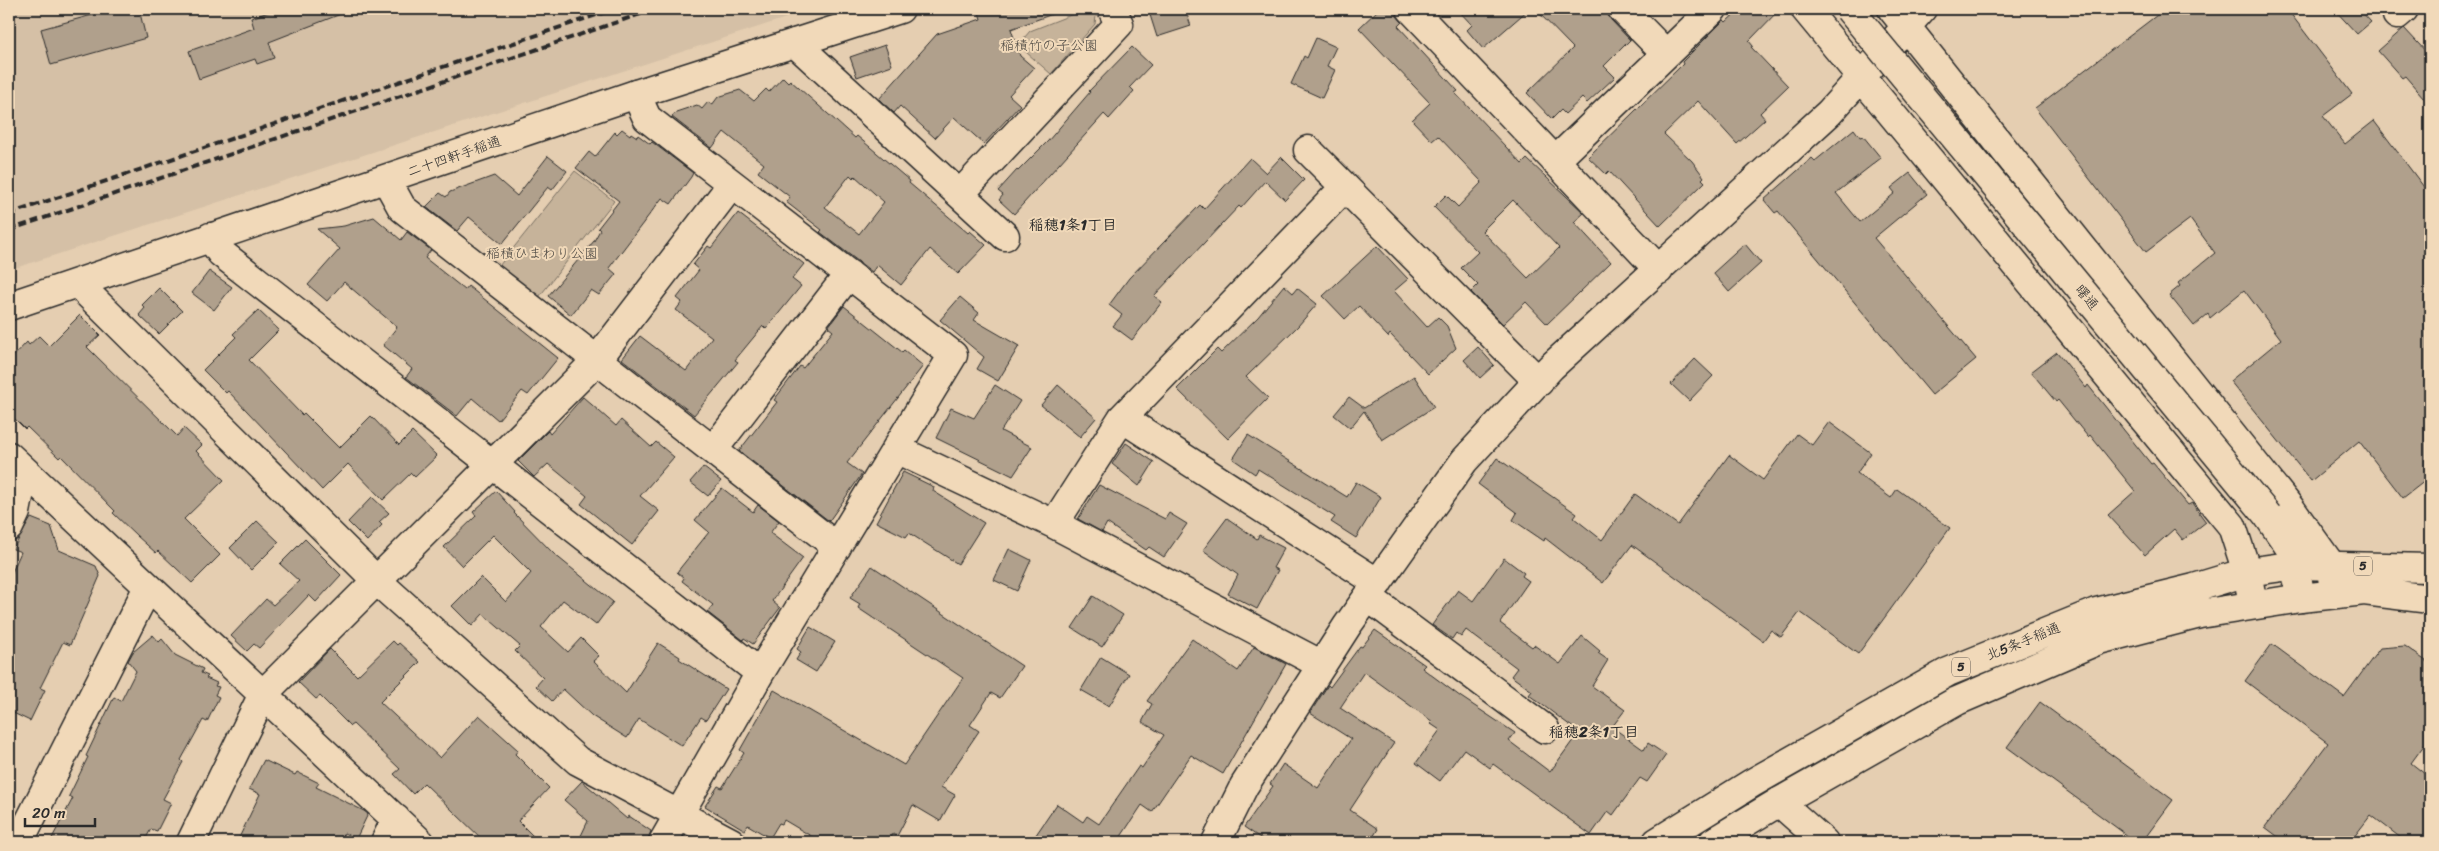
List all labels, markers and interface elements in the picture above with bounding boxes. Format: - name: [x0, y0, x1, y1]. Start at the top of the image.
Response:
- park label: 稲積竹の子公園: [1000, 33, 1098, 58]
- street label: 二十四軒手稲通: [404, 129, 505, 184]
- district label: 稲穂1条1丁目: [1029, 212, 1117, 238]
- park label: 稲積ひまわり公園: [486, 241, 598, 266]
- street label: 曙通: [2068, 279, 2105, 316]
- road number: 5: [2354, 556, 2372, 576]
- street label: 北5条手稲通: [1982, 615, 2064, 668]
- road number: 5: [1952, 658, 1970, 676]
- district label: 稲穂2条1丁目: [1549, 719, 1639, 745]
- scale bar: [25, 796, 95, 828]
- text: 20 m: [32, 800, 66, 826]

